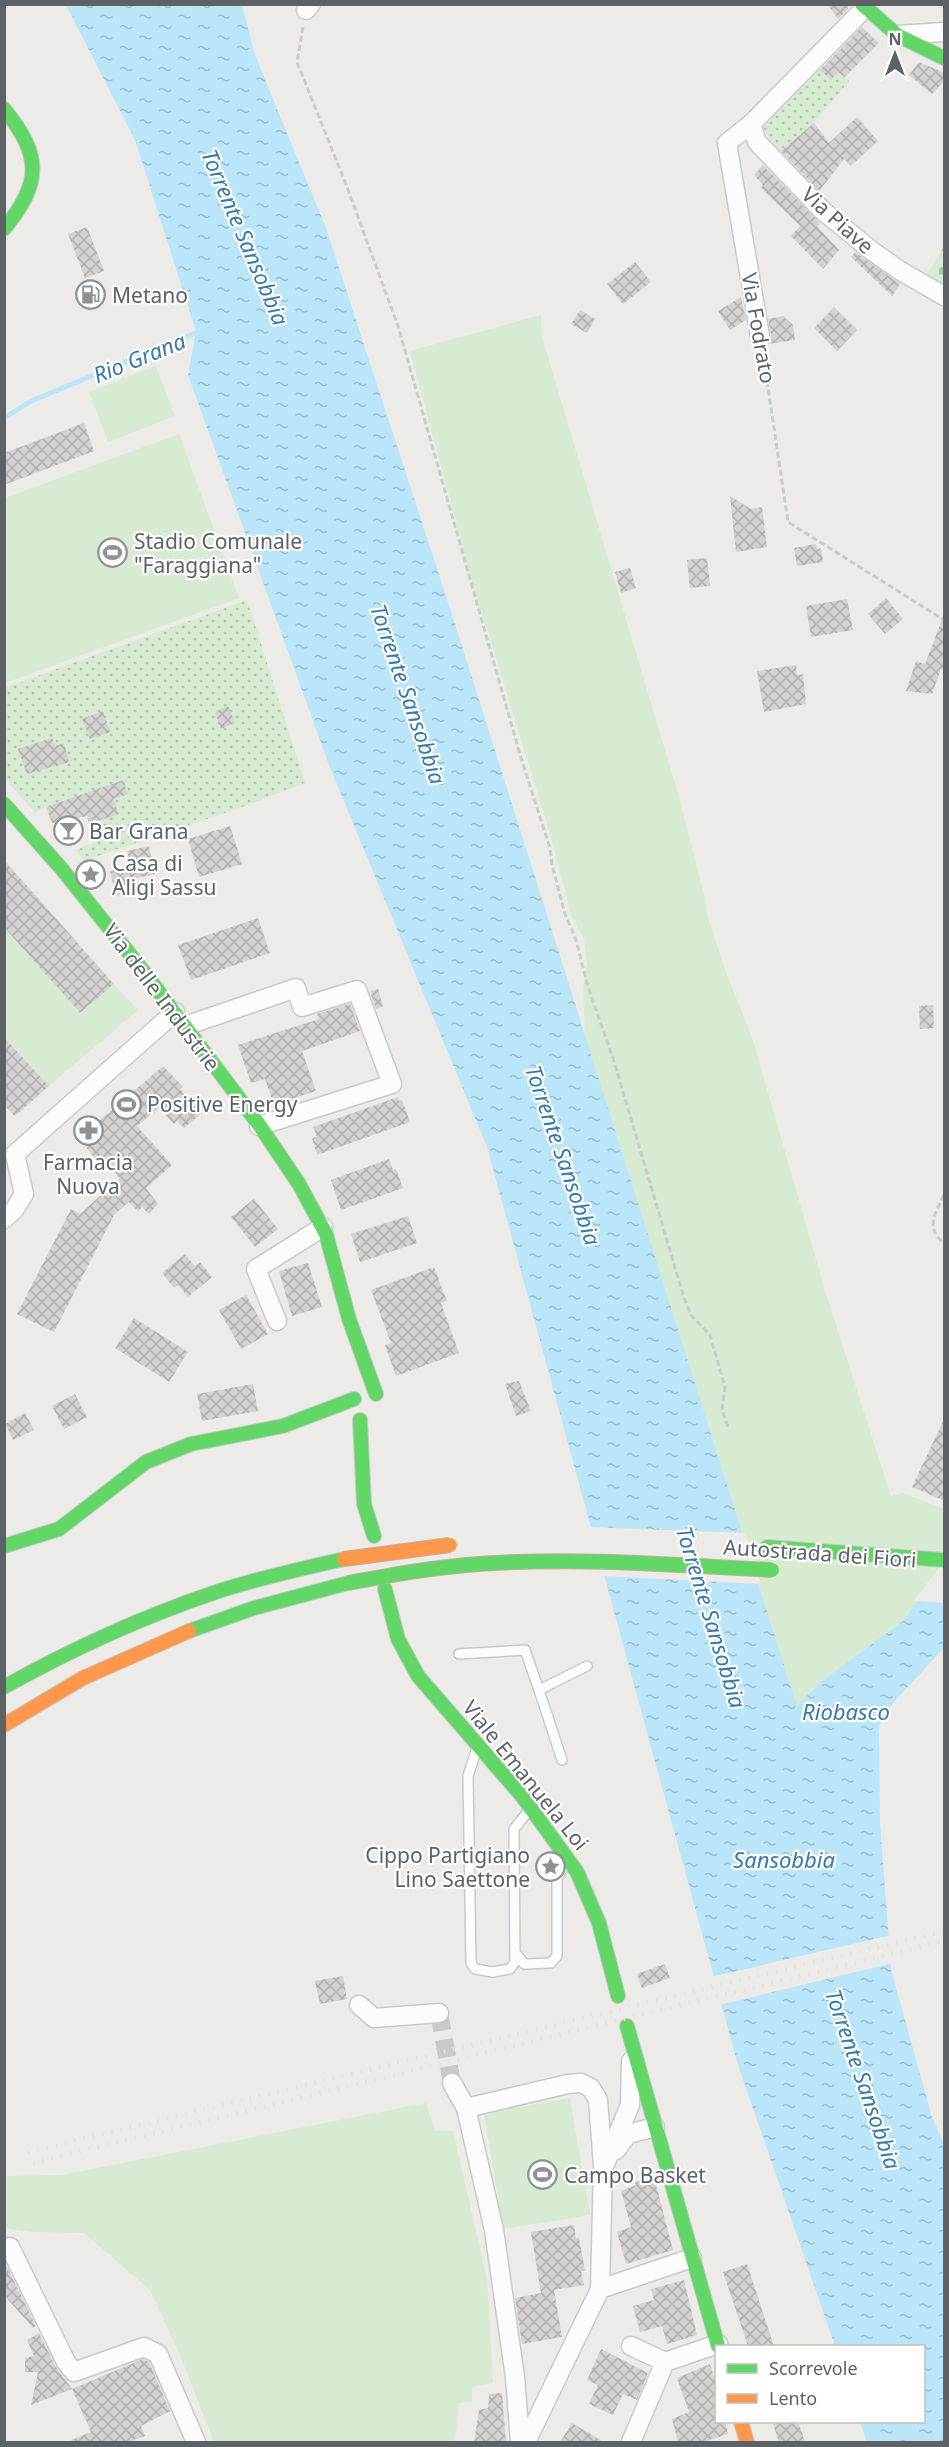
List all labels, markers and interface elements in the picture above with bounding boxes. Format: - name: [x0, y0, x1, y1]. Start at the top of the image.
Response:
- north arrow: [865, 24, 925, 84]
- text: N: [888, 28, 902, 50]
- water label: Torrente Sansobbia: [195, 144, 297, 330]
- street label: Via Piave: [796, 180, 880, 260]
- street label: Via Fodrato: [735, 270, 783, 386]
- fuel station icon: Metano: [75, 279, 107, 311]
- place label: Metano: [112, 281, 188, 309]
- water label: Rio Grana: [88, 325, 190, 389]
- place label: Stadio Comunale "Faraggiana": [134, 527, 302, 579]
- sports icon: Stadio Comunale "Faraggiana": [97, 537, 129, 569]
- water label: Torrente Sansobbia: [364, 600, 454, 788]
- bar icon: Bar Grana: [52, 815, 84, 847]
- place label: Bar Grana: [89, 817, 189, 845]
- place label: Casa di Aligi Sassu: [112, 849, 216, 901]
- place icon: Casa di Aligi Sassu: [75, 859, 107, 891]
- street label: Via delle Industrie: [97, 918, 227, 1076]
- water label: Torrente Sansobbia: [519, 1061, 609, 1249]
- sports icon: Positive Energy: [110, 1088, 142, 1120]
- place label: Positive Energy: [147, 1090, 298, 1118]
- pharmacy icon: Farmacia Nuova: [72, 1115, 104, 1147]
- place label: Farmacia Nuova: [43, 1148, 133, 1200]
- water label: Torrente Sansobbia: [670, 1522, 754, 1712]
- street label: Autostrada dei Fiori: [723, 1532, 917, 1574]
- street label: Viale Emanuela Loi: [457, 1694, 595, 1856]
- water label: Riobasco: [802, 1696, 890, 1726]
- place label: Cippo Partigiano Lino Saettone: [365, 1841, 530, 1893]
- water label: Sansobbia: [733, 1844, 835, 1874]
- place icon: Cippo Partigiano Lino Saettone: [535, 1851, 567, 1883]
- water label: Torrente Sansobbia: [819, 1985, 909, 2173]
- sports icon: Campo Basket: [527, 2159, 559, 2191]
- place label: Campo Basket: [564, 2161, 706, 2189]
- legend: [715, 2345, 925, 2423]
- text: Scorrevole: [769, 2356, 858, 2380]
- text: Lento: [769, 2386, 817, 2410]

